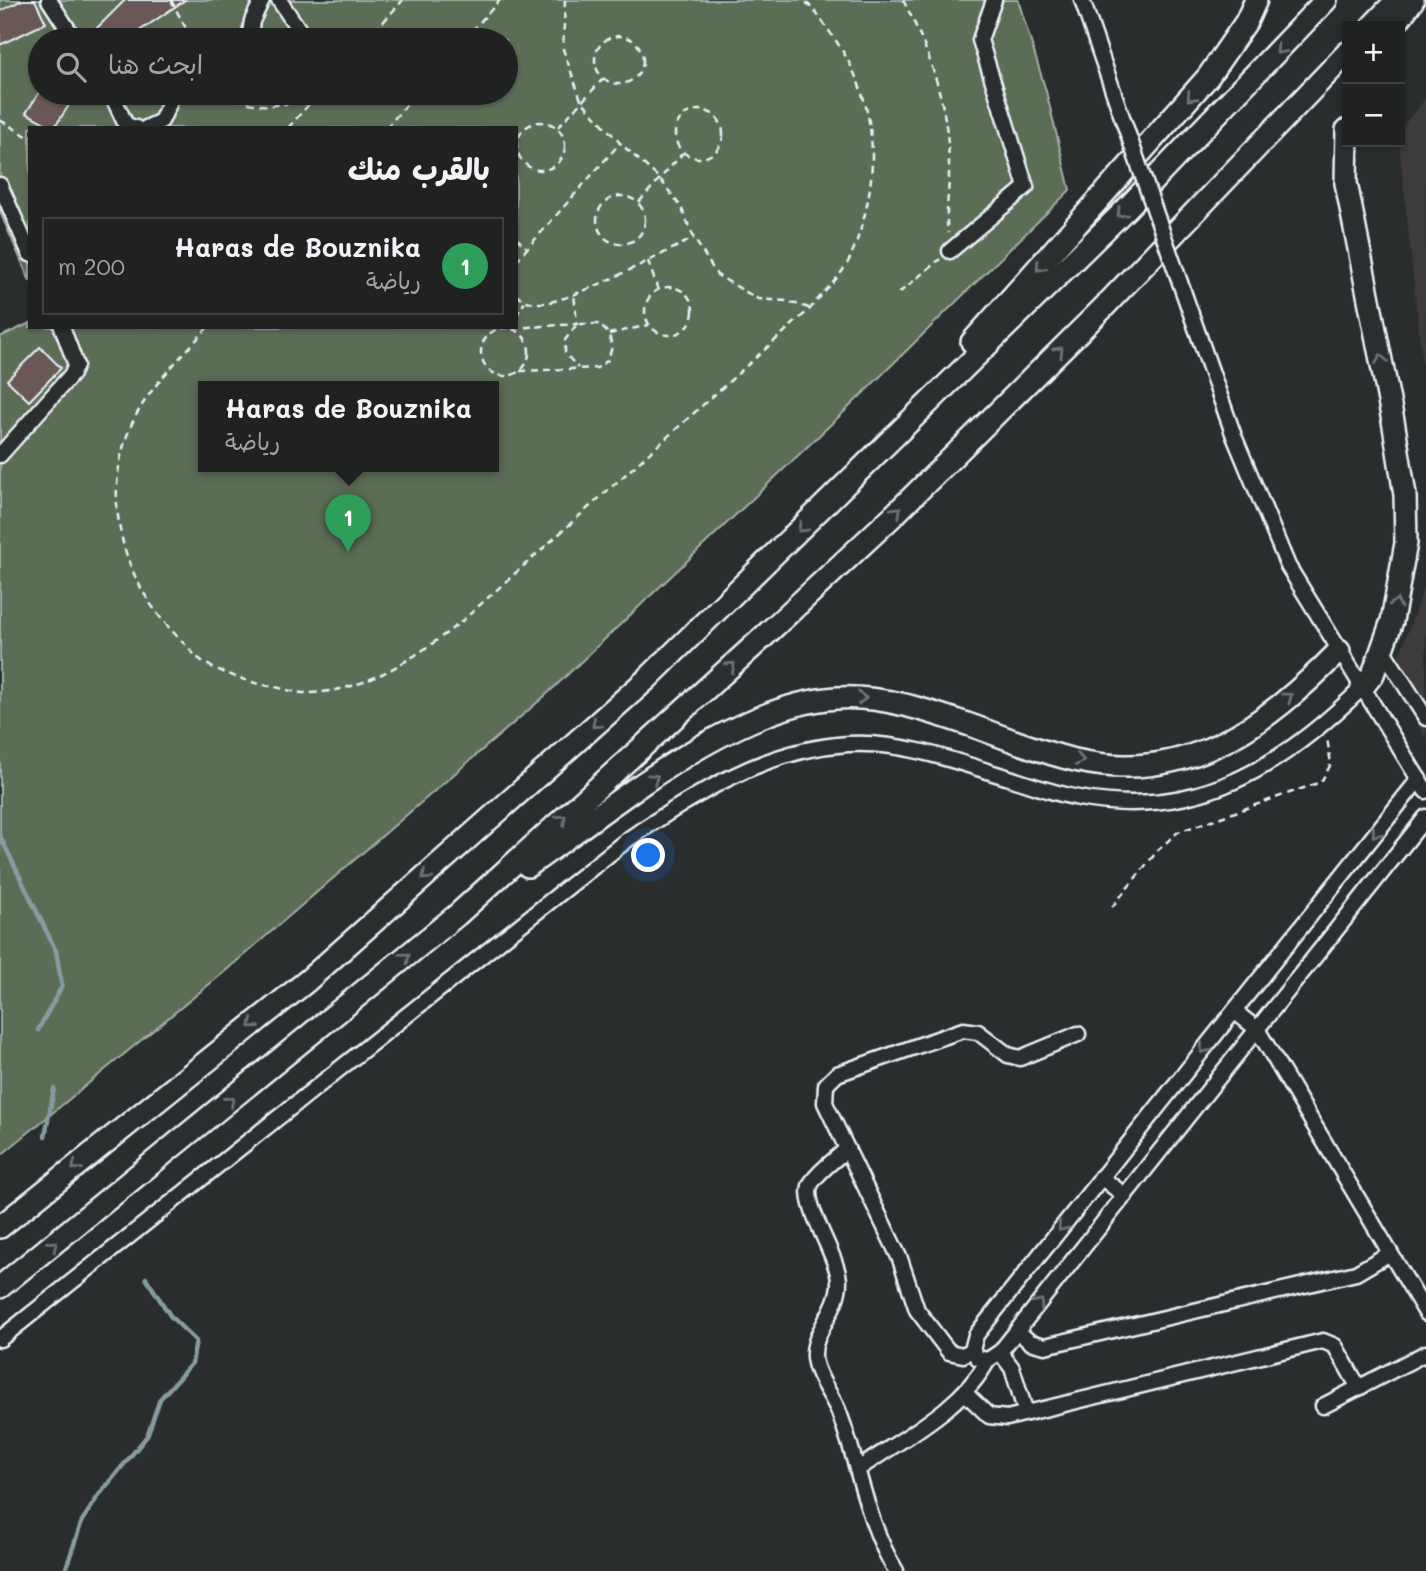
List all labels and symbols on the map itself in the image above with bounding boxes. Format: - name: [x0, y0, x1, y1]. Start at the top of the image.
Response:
- one-way arrow: [1276, 42, 1288, 55]
- one-way arrow: [1187, 89, 1199, 102]
- one-way arrow: [1117, 205, 1130, 218]
- one-way arrow: [1035, 259, 1048, 272]
- one-way arrow: [1051, 347, 1064, 360]
- one-way arrow: [1375, 353, 1390, 365]
- pin: 1: [325, 494, 371, 552]
- one-way arrow: [889, 507, 902, 520]
- one-way arrow: [798, 519, 811, 532]
- one-way arrow: [1388, 597, 1402, 609]
- one-way arrow: [723, 662, 736, 675]
- one-way arrow: [858, 690, 868, 706]
- one-way arrow: [1281, 693, 1293, 706]
- one-way arrow: [591, 716, 604, 729]
- one-way arrow: [1074, 752, 1086, 767]
- one-way arrow: [647, 773, 660, 786]
- one-way arrow: [554, 815, 567, 828]
- one-way arrow: [1372, 825, 1385, 837]
- your location: [631, 838, 665, 872]
- one-way arrow: [421, 867, 434, 880]
- one-way arrow: [397, 953, 410, 965]
- one-way arrow: [249, 1016, 262, 1028]
- one-way arrow: [1200, 1040, 1212, 1053]
- one-way arrow: [221, 1097, 234, 1109]
- one-way arrow: [71, 1158, 84, 1170]
- one-way arrow: [1058, 1218, 1070, 1231]
- one-way arrow: [46, 1240, 58, 1253]
- one-way arrow: [1031, 1298, 1043, 1311]

